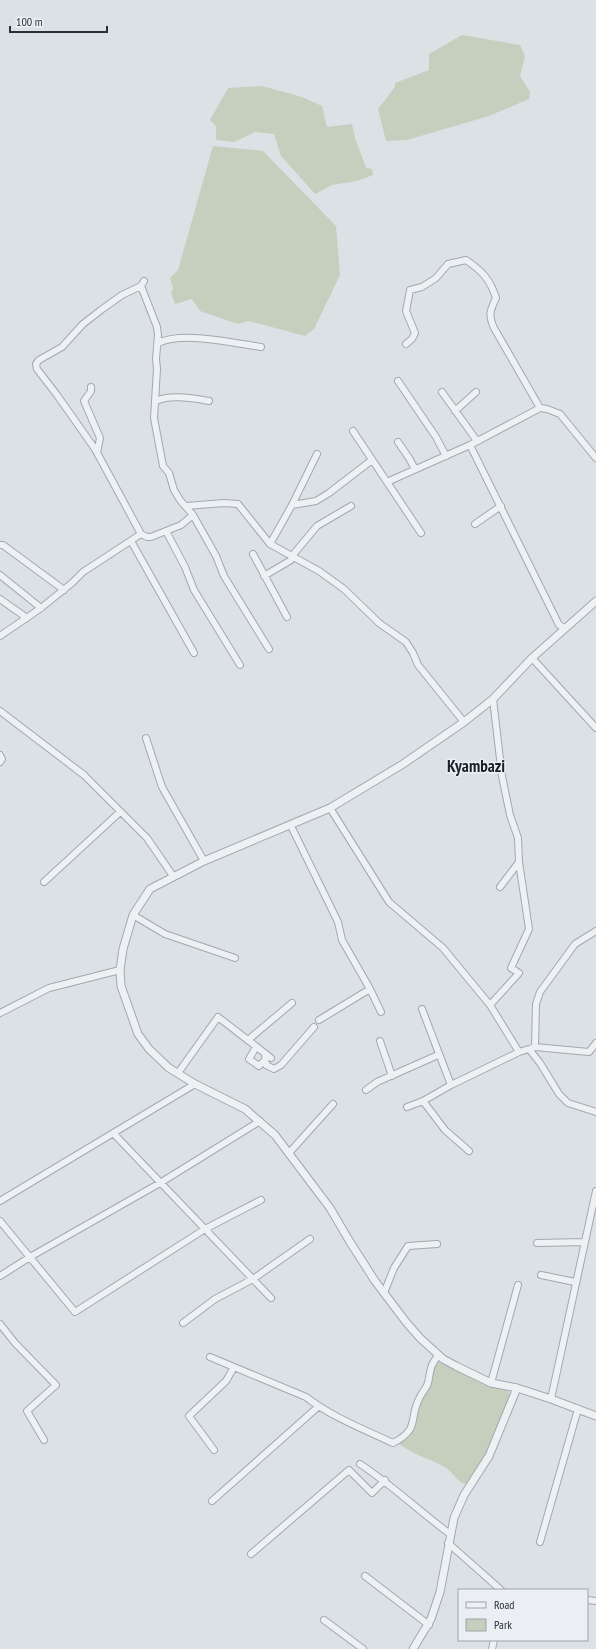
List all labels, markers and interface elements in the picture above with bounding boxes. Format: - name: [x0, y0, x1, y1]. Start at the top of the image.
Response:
- scale bar: [10, 8, 107, 34]
- text: 100 m: [16, 14, 43, 29]
- district label: Kyambazi: [447, 755, 505, 777]
- legend: [458, 1589, 588, 1641]
- text: Road: [494, 1597, 514, 1612]
- text: Park: [494, 1617, 512, 1632]

